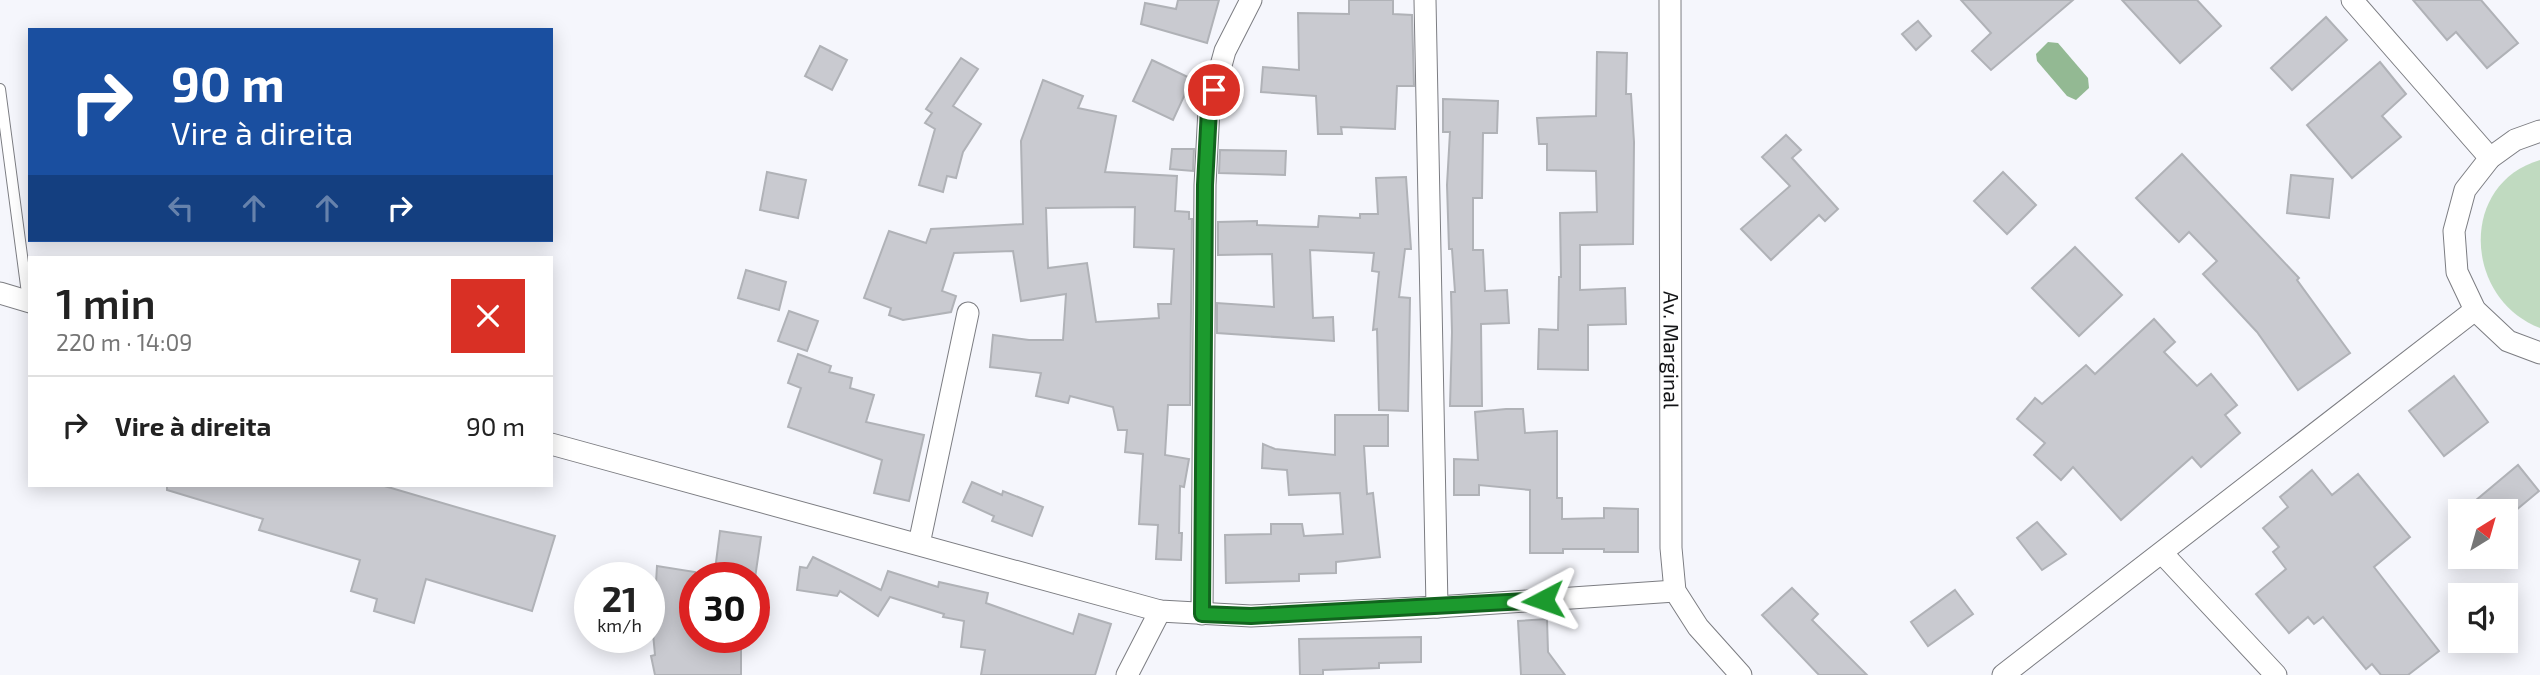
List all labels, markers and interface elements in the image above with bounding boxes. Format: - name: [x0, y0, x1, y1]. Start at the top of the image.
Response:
- text: 90 m: [171, 53, 285, 112]
- icon: right: [56, 56, 147, 147]
- pin: [1184, 60, 1244, 120]
- icon: arrive: [1195, 71, 1233, 109]
- text: Vire à direita: [171, 113, 353, 151]
- icon: left: [162, 189, 200, 227]
- icon: ahead: [235, 189, 273, 227]
- icon: ahead: [308, 189, 346, 227]
- icon: right: [381, 189, 419, 227]
- text: 1 min: [56, 277, 156, 327]
- button: close: [451, 279, 525, 353]
- street label: Av. Marginal: [1660, 291, 1685, 410]
- text: 220 m · 14:09: [56, 328, 192, 356]
- icon: right: [56, 406, 94, 444]
- text: Vire à direita: [115, 410, 271, 441]
- text: 90 m: [466, 410, 525, 441]
- north arrow: [2448, 499, 2518, 569]
- map controls: [2448, 499, 2518, 653]
- speed limit sign: 30: [679, 562, 770, 653]
- position arrow: [1506, 563, 1580, 637]
- text: 21: [602, 577, 637, 619]
- button: sound: [2448, 583, 2518, 653]
- text: km/h: [597, 614, 642, 636]

